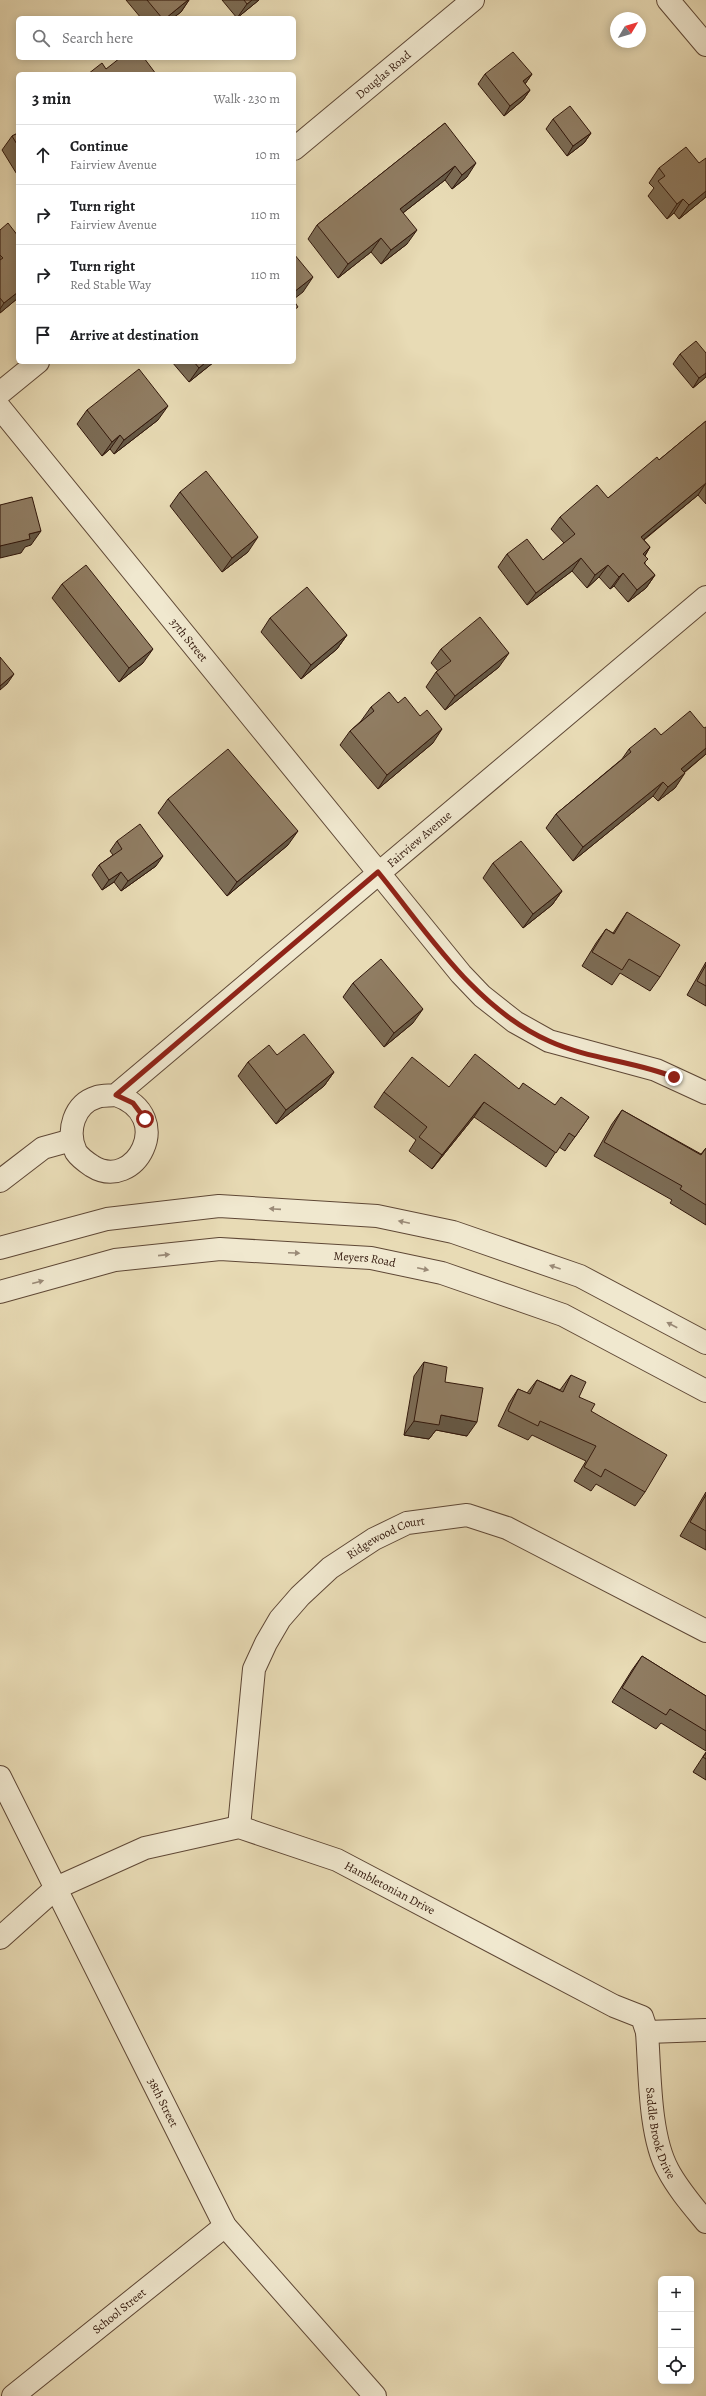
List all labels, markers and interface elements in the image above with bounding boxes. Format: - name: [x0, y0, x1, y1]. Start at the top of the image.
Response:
- north arrow: [610, 12, 646, 48]
- search box: [16, 16, 296, 60]
- icon: search: [30, 27, 52, 49]
- text: Search here: [62, 28, 133, 48]
- street label: Douglas Road: [352, 47, 415, 103]
- text: 3 min: [32, 87, 71, 110]
- text: Walk · 230 m: [214, 90, 280, 107]
- text: Continue: [70, 136, 128, 156]
- icon: ahead: [32, 144, 54, 166]
- text: 10 m: [255, 146, 280, 163]
- text: Fairview Avenue: [70, 156, 157, 173]
- text: Turn right: [70, 196, 135, 216]
- icon: right: [32, 204, 54, 226]
- text: 110 m: [251, 206, 280, 223]
- text: Fairview Avenue: [70, 216, 157, 233]
- text: Turn right: [70, 256, 135, 276]
- icon: right: [32, 264, 54, 286]
- text: 110 m: [251, 266, 280, 283]
- text: Red Stable Way: [70, 276, 151, 293]
- icon: arrive: [32, 324, 54, 346]
- text: Arrive at destination: [70, 325, 199, 345]
- street label: 37th Street: [166, 614, 212, 665]
- street label: Fairview Avenue: [383, 807, 455, 871]
- route end: [665, 1068, 683, 1086]
- route start: [136, 1110, 154, 1128]
- one-way arrow: [269, 1206, 281, 1213]
- one-way arrow: [398, 1218, 410, 1224]
- street label: Meyers Road: [333, 1248, 398, 1271]
- one-way arrow: [288, 1250, 300, 1257]
- one-way arrow: [158, 1252, 170, 1258]
- one-way arrow: [549, 1264, 561, 1270]
- one-way arrow: [416, 1266, 429, 1272]
- one-way arrow: [32, 1279, 44, 1285]
- one-way arrow: [666, 1321, 677, 1328]
- street label: Ridgewood Court: [343, 1513, 426, 1563]
- street label: Hambletonian Drive: [342, 1857, 438, 1918]
- street label: 38th Street: [144, 2075, 182, 2130]
- street label: Saddle Brook Drive: [642, 2087, 679, 2182]
- map controls: [658, 2276, 694, 2384]
- button: +: [658, 2276, 694, 2312]
- street label: School Street: [89, 2284, 149, 2337]
- button: −: [658, 2312, 694, 2348]
- button: locate: [658, 2348, 694, 2384]

